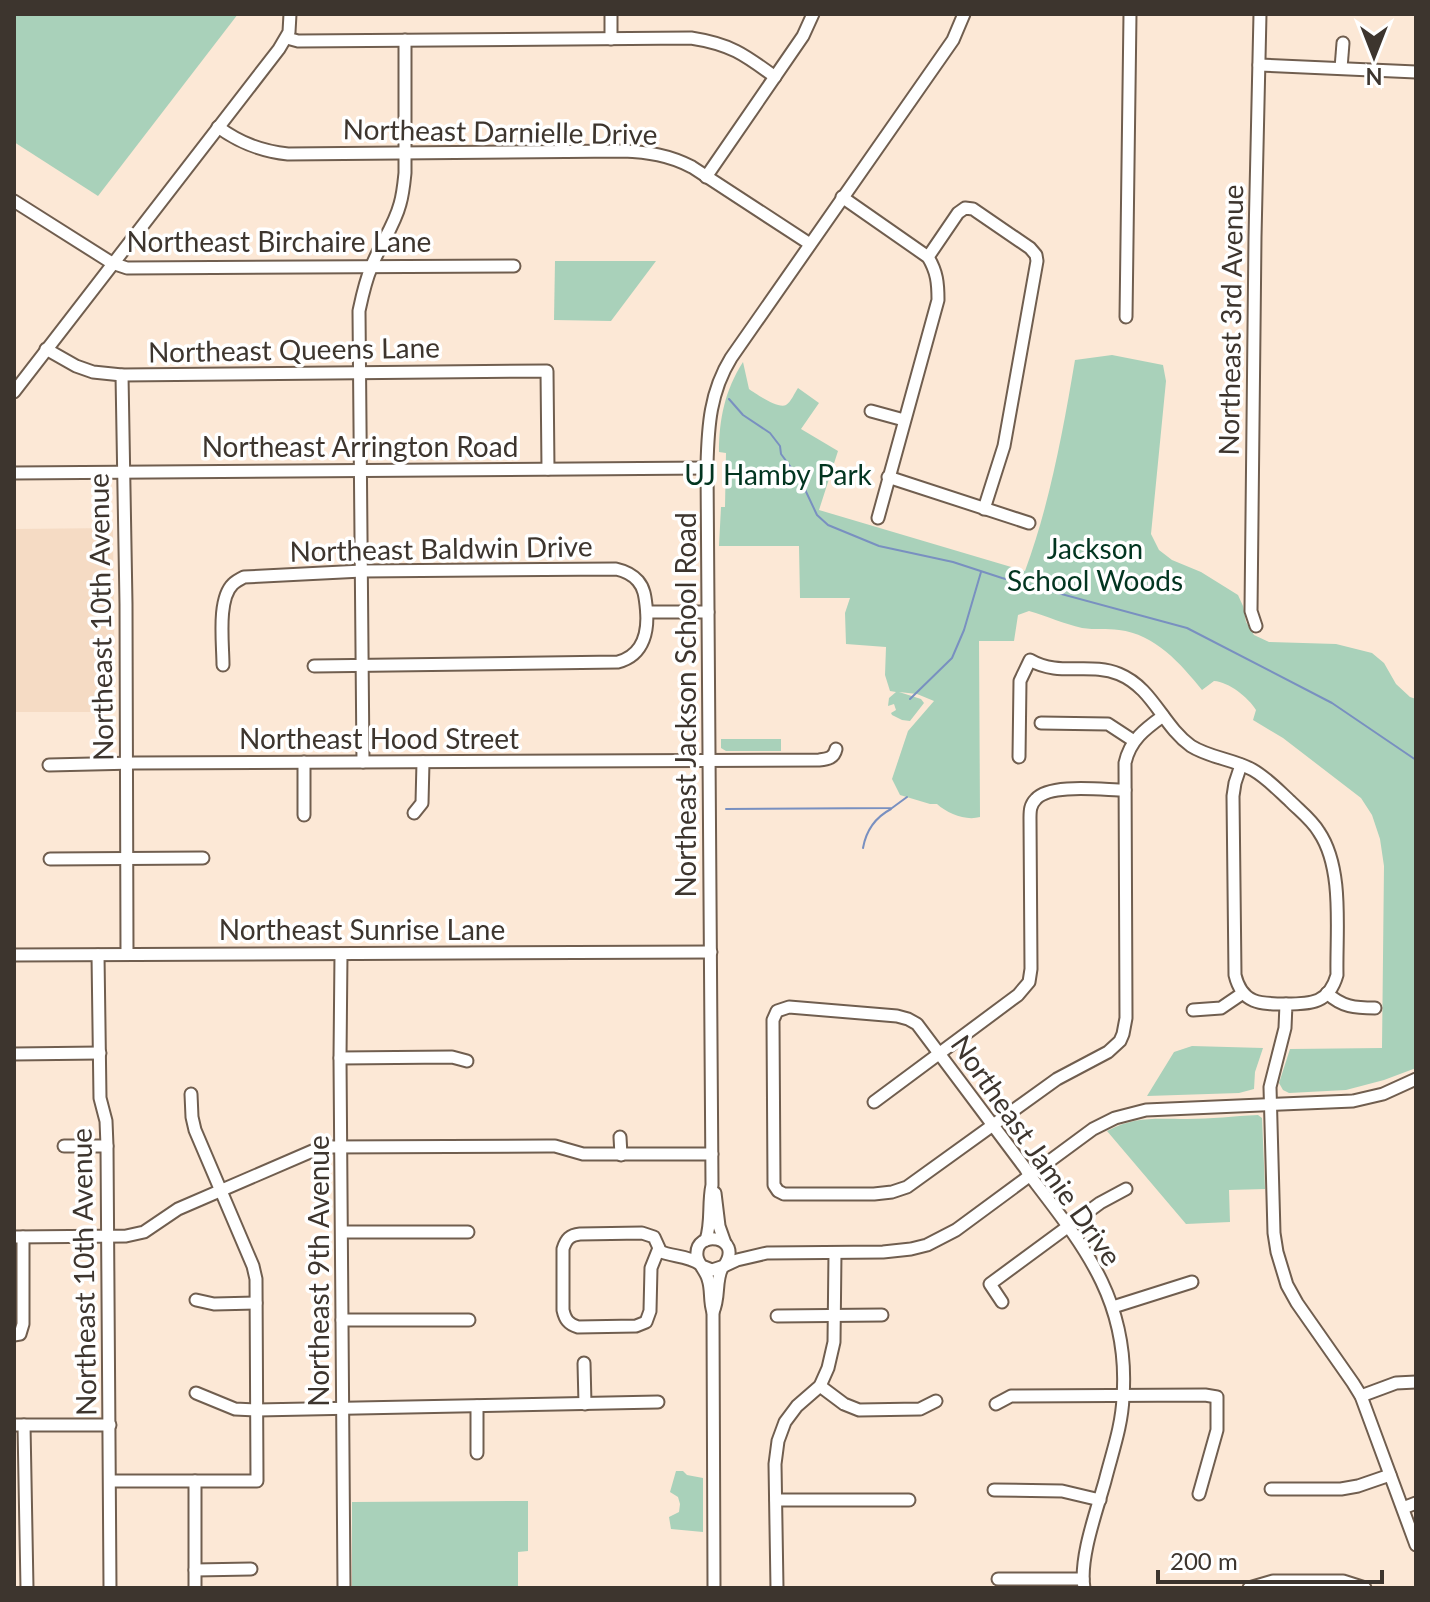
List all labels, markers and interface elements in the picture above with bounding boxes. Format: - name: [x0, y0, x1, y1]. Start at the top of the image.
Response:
- north arrow: [1334, 16, 1414, 96]
- text: N: [1366, 63, 1382, 90]
- street label: Northeast Darnielle Drive: [342, 111, 658, 151]
- street label: Northeast 3rd Avenue: [1211, 184, 1249, 456]
- street label: Northeast Birchaire Lane: [127, 224, 431, 258]
- street label: Northeast Queens Lane: [148, 329, 440, 369]
- street label: Northeast Arrington Road: [202, 429, 518, 463]
- park label: UJ Hamby Park: [684, 457, 873, 491]
- street label: Northeast 10th Avenue: [80, 473, 120, 761]
- street label: Northeast Jackson School Road: [668, 512, 702, 898]
- street label: Northeast Baldwin Drive: [289, 528, 593, 568]
- park label: Jackson School Woods: [1007, 531, 1183, 597]
- street label: Northeast Hood Street: [239, 721, 519, 755]
- street label: Northeast Sunrise Lane: [219, 912, 505, 946]
- street label: Northeast Jamie Drive: [945, 1028, 1129, 1272]
- street label: Northeast 10th Avenue: [63, 1128, 103, 1416]
- street label: Northeast 9th Avenue: [301, 1135, 335, 1407]
- scale bar: [1158, 1534, 1382, 1584]
- text: 200 m: [1170, 1546, 1238, 1575]

